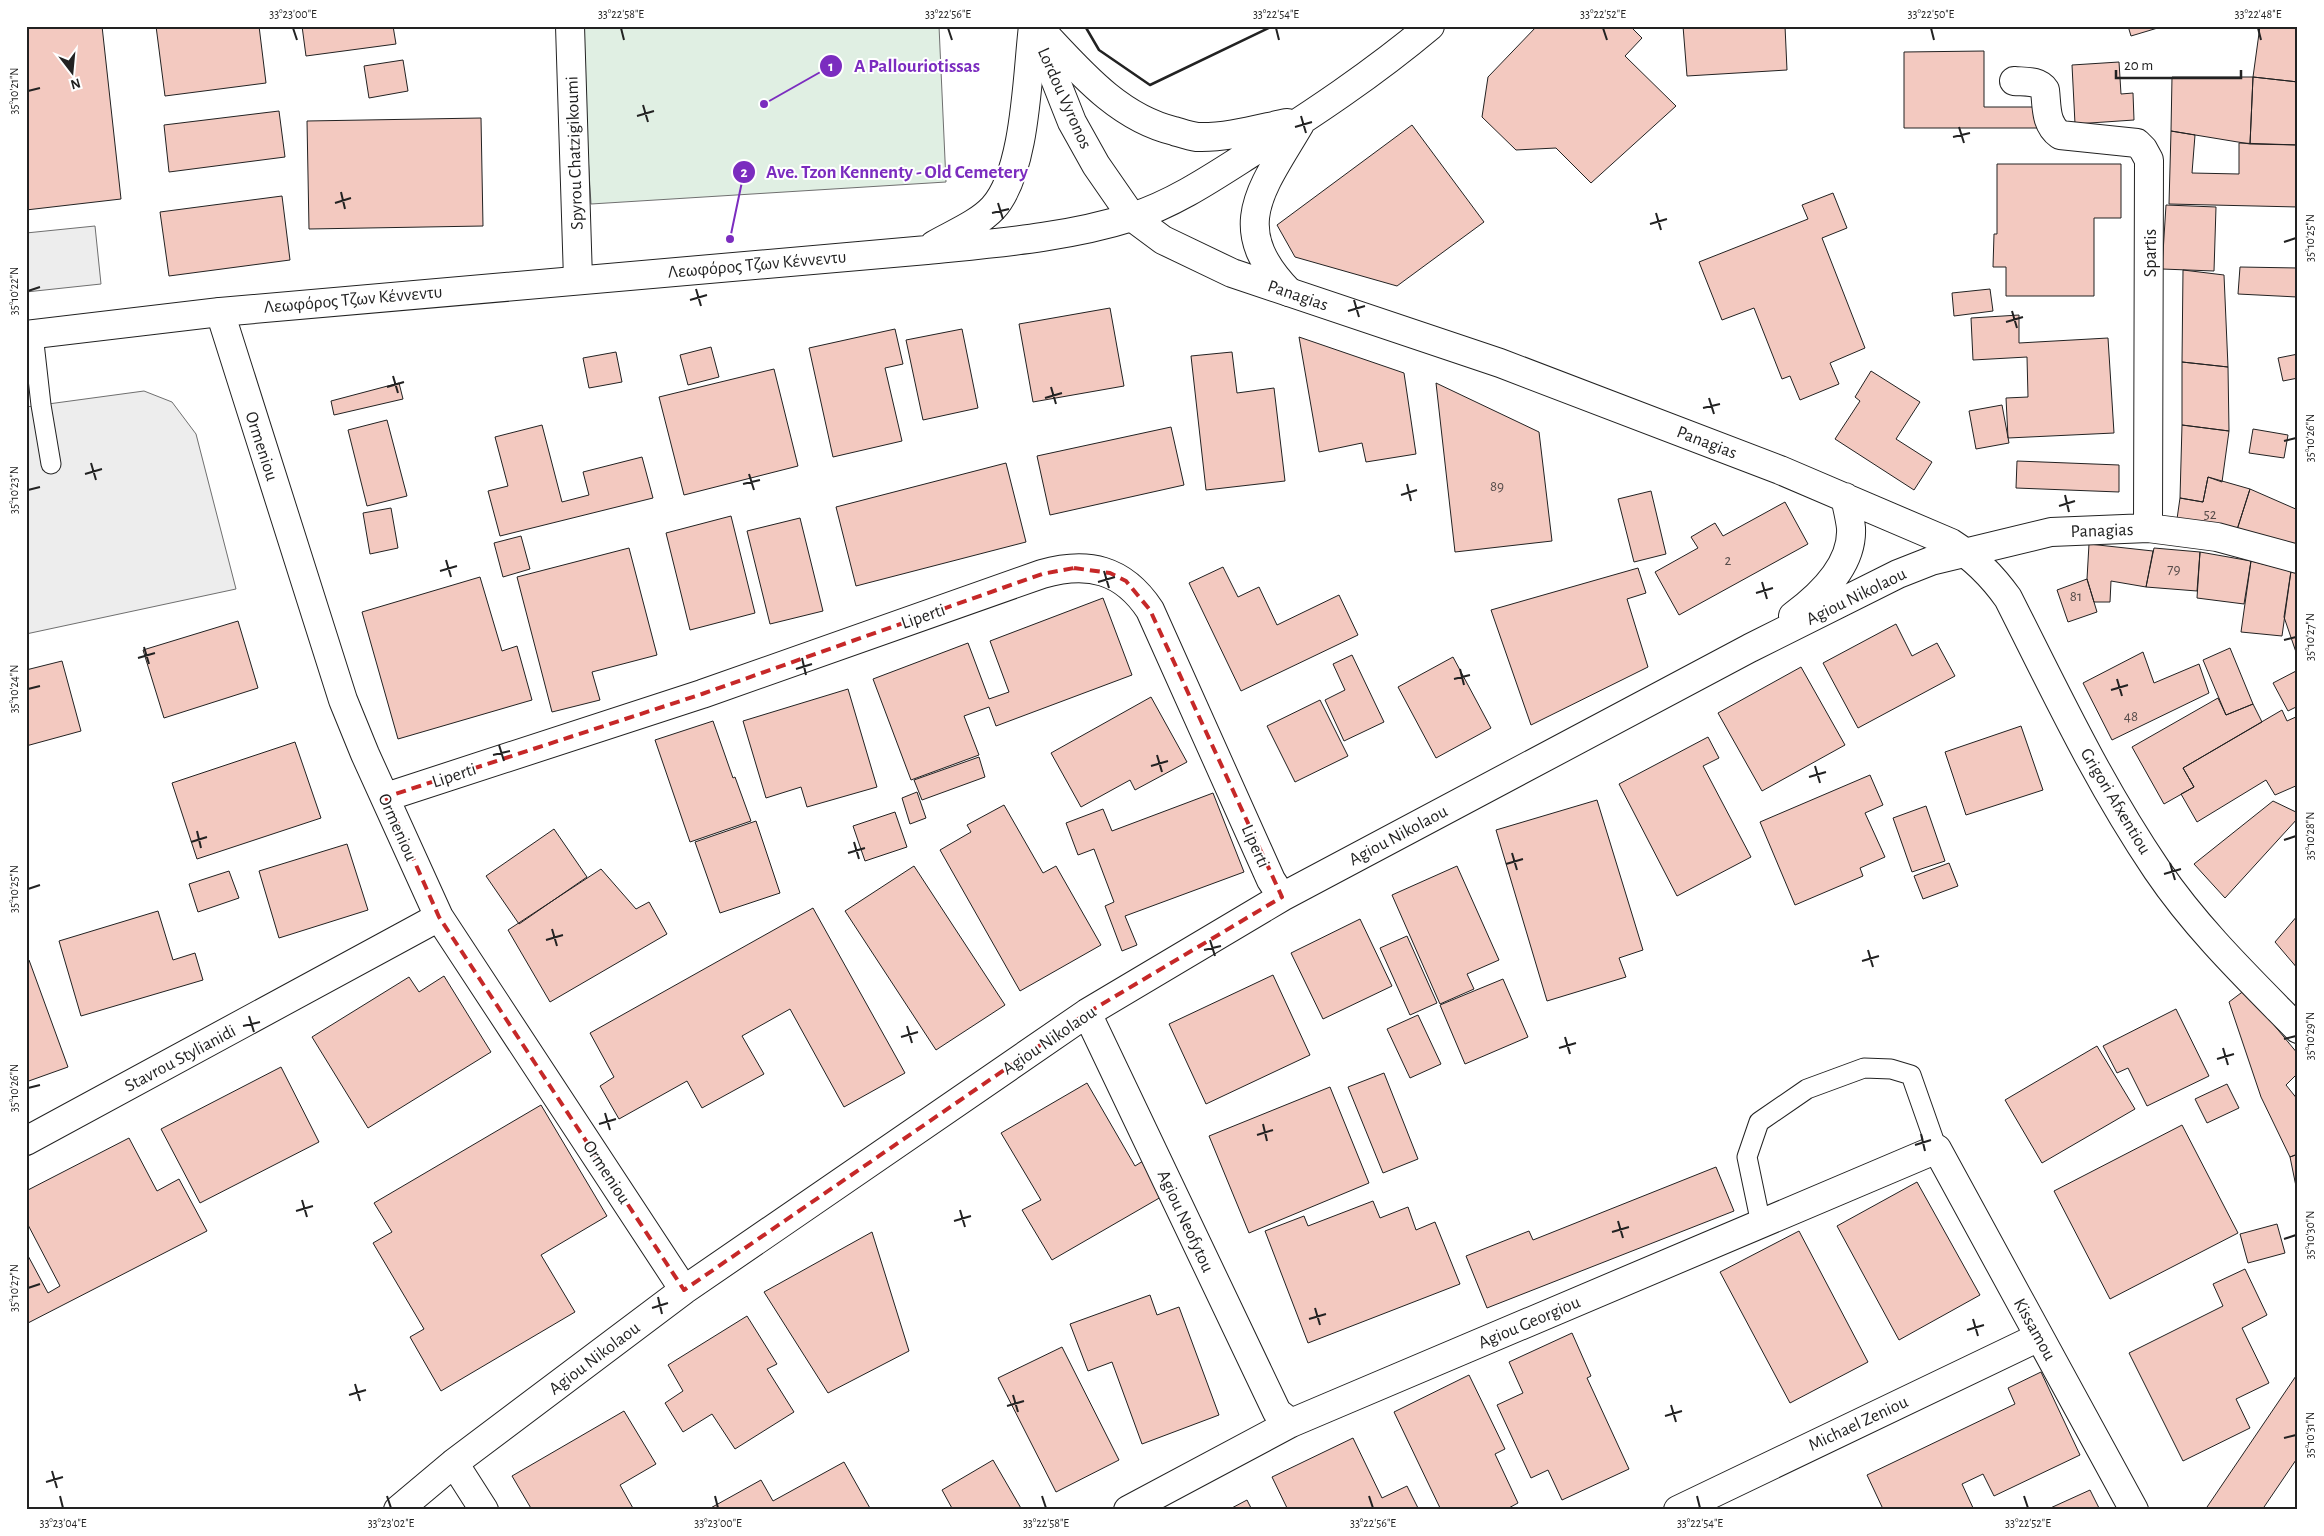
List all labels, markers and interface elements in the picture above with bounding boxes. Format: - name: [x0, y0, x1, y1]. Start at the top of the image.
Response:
- text: 33°23'00"E: [269, 8, 317, 20]
- text: 33°22'58"E: [598, 8, 644, 20]
- text: 33°22'56"E: [925, 8, 971, 20]
- text: 33°22'54"E: [1253, 8, 1299, 20]
- text: 33°22'52"E: [1580, 8, 1626, 20]
- text: 33°22'50"E: [1908, 8, 1955, 20]
- text: 33°22'48"E: [2235, 8, 2282, 20]
- street label: Lordou Vyronos: [1034, 45, 1094, 152]
- north arrow: [48, 48, 98, 98]
- scale bar: [2116, 48, 2242, 80]
- callout: A Pallouriotissas: [819, 49, 990, 83]
- text: A Pallouriotissas: [854, 57, 980, 76]
- text: 20 m: [2124, 58, 2153, 73]
- text: 1: [828, 59, 834, 74]
- text: 35°10'21"N: [8, 67, 20, 115]
- text: N: [69, 75, 82, 92]
- street label: Spyrou Chatzigikoumi: [563, 76, 587, 230]
- callout: Ave. Tzon Kennenty - Old Cemetery: [731, 155, 1038, 189]
- text: Ave. Tzon Kennenty - Old Cemetery: [766, 163, 1028, 182]
- text: 2: [740, 165, 748, 180]
- text: 35°10'25"N: [2304, 214, 2316, 262]
- street label: Spartis: [2142, 229, 2160, 277]
- street label: Λεωφόρος Τζων Κέννεντυ: [667, 248, 847, 282]
- text: 35°10'22"N: [8, 267, 20, 315]
- street label: Panagias: [1265, 277, 1330, 315]
- street label: Λεωφόρος Τζων Κέννεντυ: [263, 283, 443, 317]
- street label: Ormeniou: [241, 409, 281, 483]
- text: 35°10'26"N: [2304, 414, 2316, 462]
- street label: Panagias: [1674, 423, 1739, 463]
- text: 35°10'23"N: [8, 466, 20, 514]
- house number: 89: [1490, 479, 1504, 494]
- house number: 52: [2203, 507, 2217, 522]
- street label: Panagias: [2070, 521, 2134, 541]
- house number: 2: [1725, 553, 1732, 568]
- house number: 79: [2167, 562, 2181, 577]
- street label: Agiou Nikolaou: [1804, 565, 1909, 629]
- house number: 81: [2070, 589, 2082, 604]
- street label: Liperti: [899, 601, 948, 633]
- text: 35°10'27"N: [2304, 613, 2316, 661]
- text: 35°10'24"N: [8, 665, 20, 713]
- house number: 48: [2124, 709, 2138, 724]
- street label: Grigori Afxentiou: [2076, 745, 2154, 858]
- street label: Liperti: [430, 760, 479, 791]
- street label: Ormeniou: [374, 791, 420, 864]
- street label: Agiou Nikolaou: [1346, 802, 1451, 869]
- text: 35°10'28"N: [2304, 812, 2316, 860]
- street label: Liperti: [1238, 822, 1273, 871]
- text: 35°10'25"N: [8, 865, 20, 913]
- street label: Agiou Nikolaou: [999, 1003, 1100, 1079]
- text: 35°10'29"N: [2304, 1012, 2316, 1060]
- street label: Stavrou Stylianidi: [122, 1022, 239, 1096]
- text: 35°10'26"N: [8, 1064, 20, 1112]
- street label: Ormeniou: [579, 1138, 633, 1207]
- street label: Agiou Neofytou: [1154, 1168, 1217, 1275]
- text: 35°10'30"N: [2304, 1211, 2316, 1259]
- text: 35°10'27"N: [8, 1264, 20, 1312]
- street label: Agiou Georgiou: [1476, 1293, 1583, 1352]
- street label: Kissamou: [2010, 1295, 2058, 1364]
- street label: Agiou Nikolaou: [546, 1319, 643, 1399]
- street label: Michael Zeniou: [1806, 1393, 1911, 1455]
- text: 35°10'31"N: [2304, 1412, 2316, 1458]
- text: 33°23'04"E: [39, 1517, 87, 1529]
- text: 33°23'02"E: [368, 1517, 415, 1529]
- text: 33°23'00"E: [694, 1517, 742, 1529]
- text: 33°22'58"E: [1023, 1517, 1069, 1529]
- text: 33°22'56"E: [1350, 1517, 1396, 1529]
- text: 33°22'54"E: [1677, 1517, 1723, 1529]
- text: 33°22'52"E: [2005, 1517, 2051, 1529]

